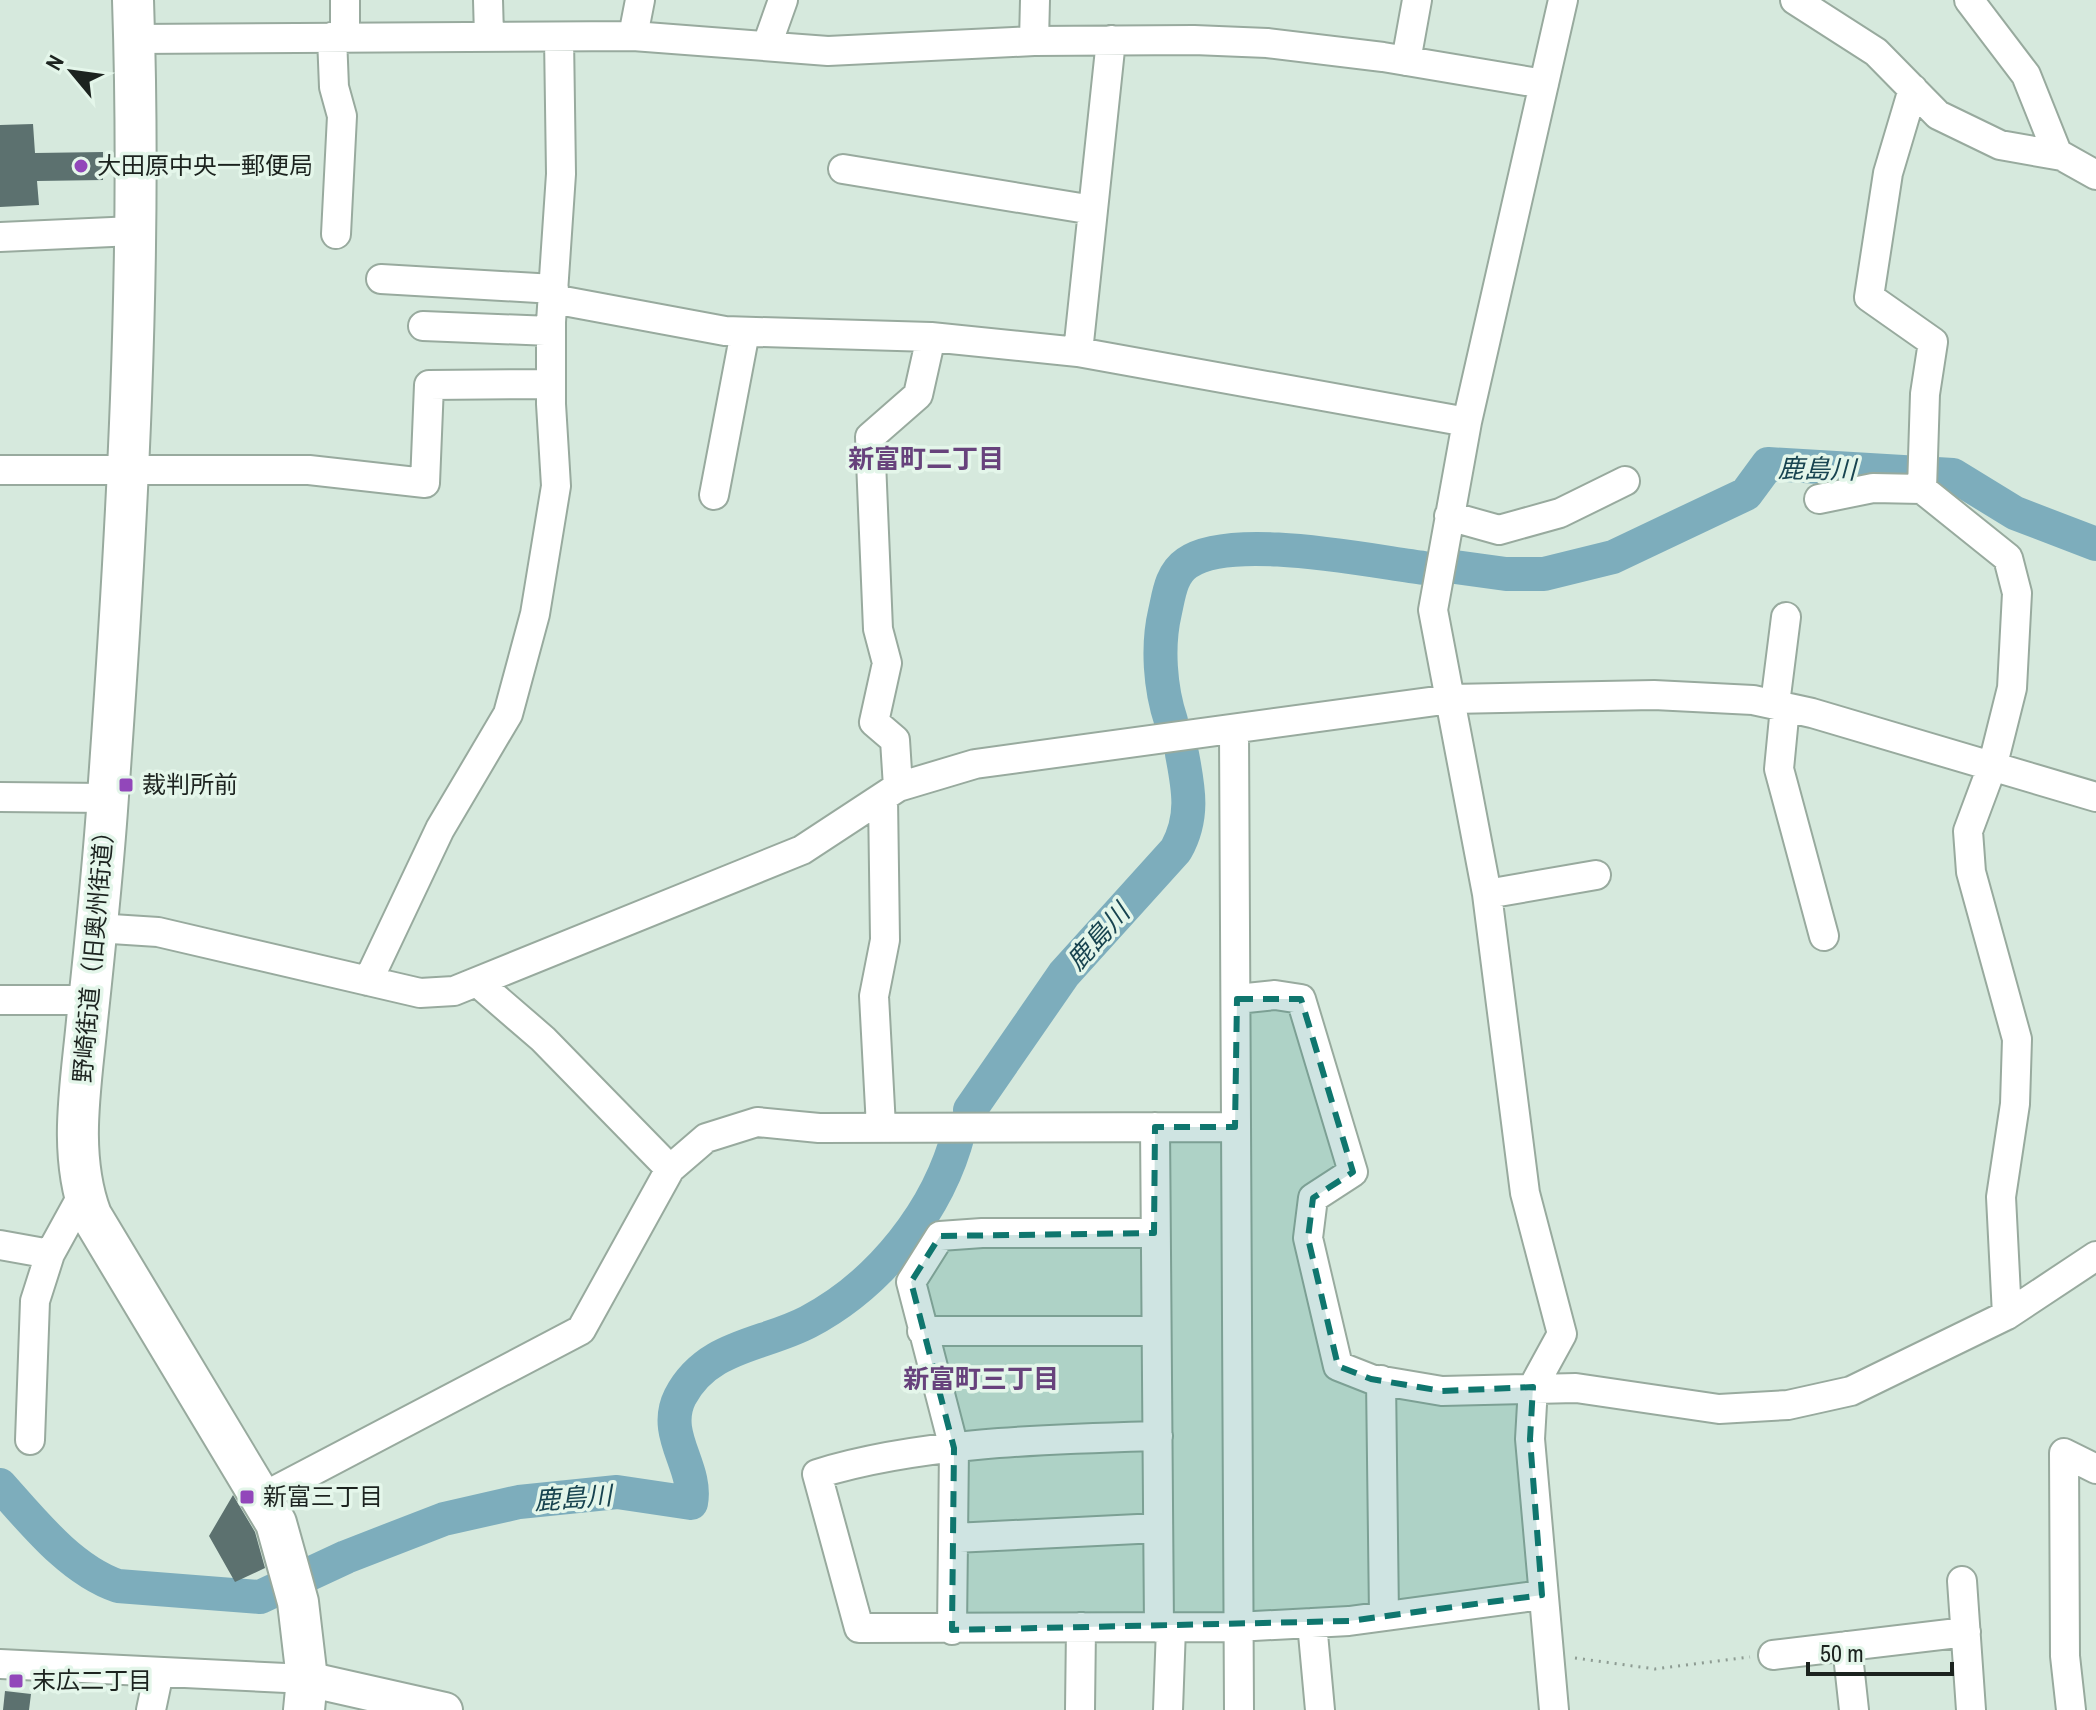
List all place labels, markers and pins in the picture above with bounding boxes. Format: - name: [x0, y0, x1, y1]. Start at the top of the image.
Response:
- place label: 大田原中央一郵便局: [97, 149, 313, 181]
- marker: 大田原中央一郵便局: [72, 157, 90, 175]
- place label: 裁判所前: [142, 768, 238, 800]
- marker: 裁判所前: [117, 776, 135, 794]
- place label: 新富三丁目: [263, 1480, 383, 1512]
- marker: 新富三丁目: [238, 1488, 256, 1506]
- place label: 末広二丁目: [32, 1664, 152, 1696]
- marker: 末広二丁目: [7, 1672, 25, 1690]

